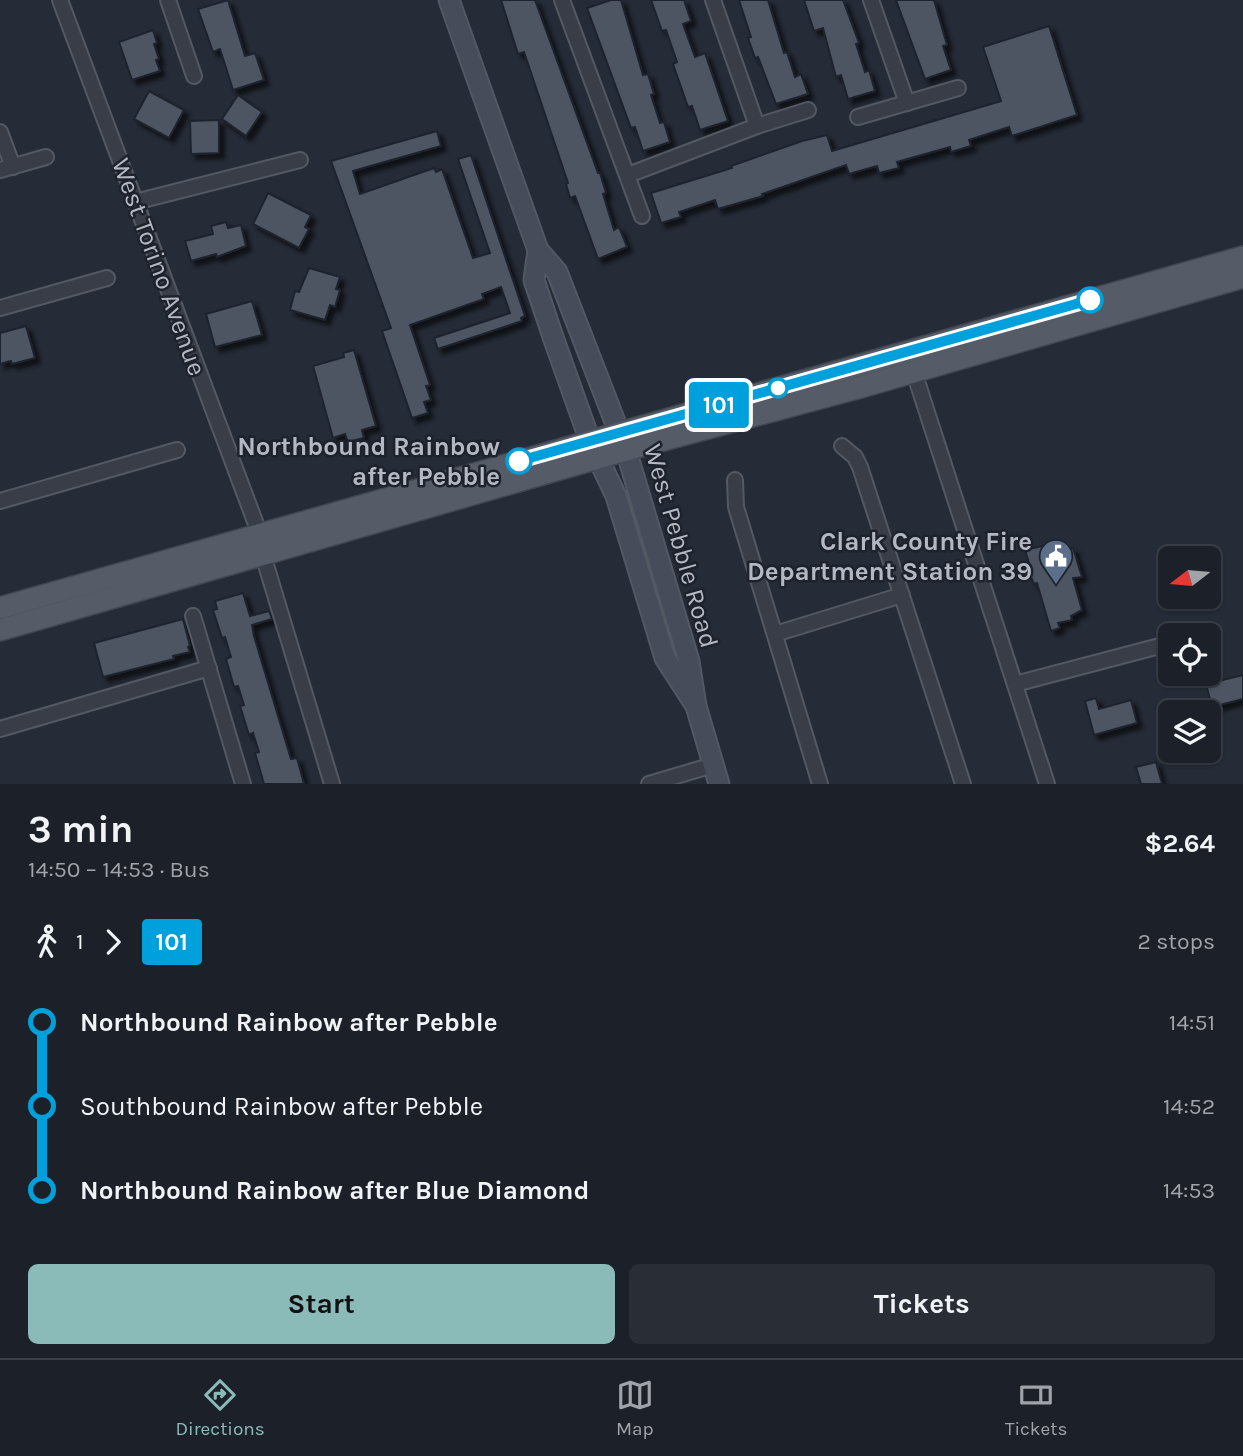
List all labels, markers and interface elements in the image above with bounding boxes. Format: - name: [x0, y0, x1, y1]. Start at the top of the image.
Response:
- street label: West Torino Avenue: [105, 154, 213, 380]
- unlabelled marker: [1077, 287, 1103, 313]
- unlabelled marker: [768, 378, 788, 398]
- line badge: 101: [679, 382, 759, 428]
- text: 101: [703, 391, 735, 419]
- place label: Northbound Rainbow after Pebble: [237, 431, 500, 492]
- street label: West Pebble Road: [637, 441, 725, 651]
- marker: Northbound Rainbow after Pebble: [506, 448, 532, 474]
- place label: Clark County Fire Department Station 39: [747, 526, 1032, 587]
- public building icon: Clark County Fire Department Station 39: [1037, 537, 1075, 586]
- north arrow: [1158, 546, 1222, 609]
- map controls: [1158, 546, 1221, 763]
- button: locate: [1158, 623, 1221, 686]
- button: layers: [1158, 700, 1221, 763]
- text: 3 min: [28, 807, 133, 852]
- text: $2.64: [1145, 828, 1215, 859]
- text: 14:50 – 14:53 · Bus: [28, 856, 210, 883]
- icon: walk: [28, 923, 66, 961]
- icon: forward: [94, 923, 132, 961]
- text: 1: [76, 928, 84, 955]
- text: 101: [156, 928, 188, 956]
- text: 2 stops: [1137, 928, 1215, 955]
- text: Northbound Rainbow after Pebble: [80, 1007, 497, 1038]
- text: 14:51: [1169, 1009, 1215, 1036]
- text: Southbound Rainbow after Pebble: [80, 1091, 483, 1122]
- text: 14:52: [1163, 1093, 1215, 1120]
- text: Northbound Rainbow after Blue Diamond: [80, 1175, 590, 1206]
- text: 14:53: [1163, 1177, 1215, 1204]
- button: Start: [28, 1264, 615, 1344]
- button: Tickets: [629, 1264, 1215, 1344]
- tab: Directions: [176, 1376, 265, 1440]
- tab: Map: [616, 1376, 654, 1440]
- tab: Tickets: [1005, 1376, 1067, 1440]

